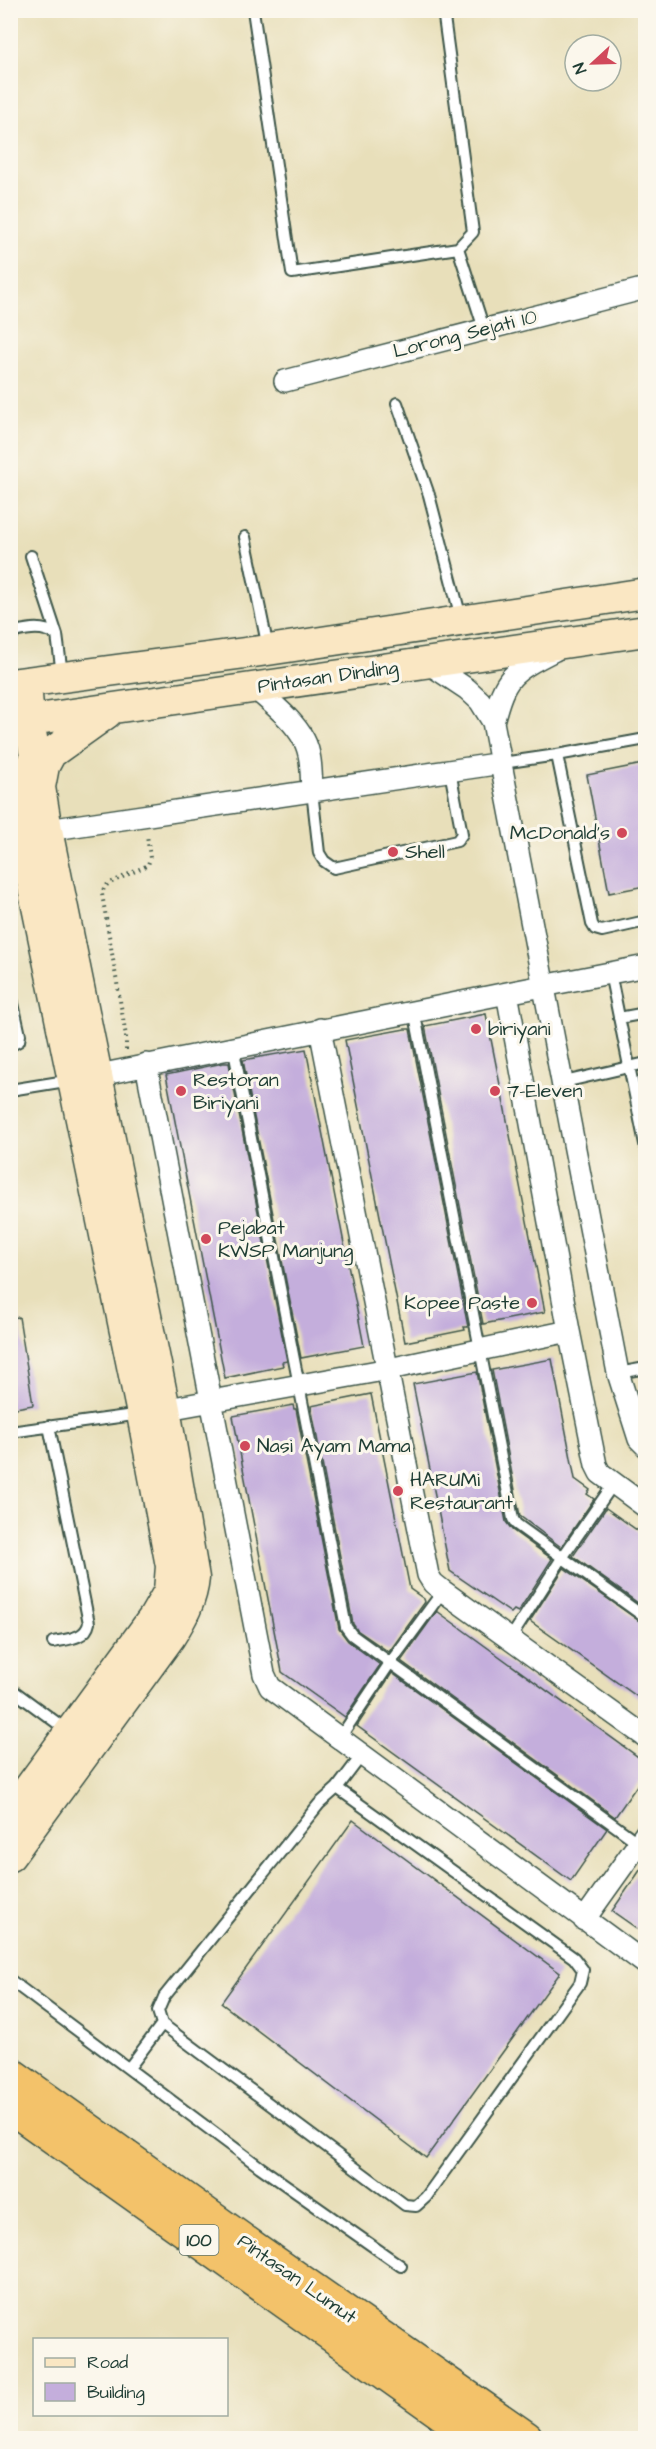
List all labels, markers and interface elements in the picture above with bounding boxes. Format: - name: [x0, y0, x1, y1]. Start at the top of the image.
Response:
- north arrow: [563, 33, 623, 93]
- text: N: [568, 59, 592, 77]
- street label: Lorong Sejati 10: [390, 302, 541, 366]
- street label: Pintasan Dinding: [256, 653, 400, 702]
- place label: McDonald's: [510, 819, 610, 847]
- marker: McDonald's: [615, 826, 629, 840]
- place label: Shell: [405, 838, 445, 866]
- marker: Shell: [386, 845, 400, 859]
- place label: biriyani: [488, 1015, 551, 1044]
- marker: biriyani: [469, 1022, 483, 1036]
- place label: Restoran Biriyani: [193, 1066, 279, 1118]
- place label: 7-Eleven: [507, 1077, 583, 1105]
- marker: Restoran Biriyani: [174, 1084, 188, 1098]
- marker: 7-Eleven: [488, 1084, 502, 1098]
- place label: Pejabat KWSP Manjung: [218, 1214, 353, 1266]
- marker: Pejabat KWSP Manjung: [199, 1232, 213, 1246]
- place label: Kopee Paste: [404, 1289, 520, 1317]
- marker: Kopee Paste: [525, 1296, 539, 1310]
- place label: Nasi Ayam Mama: [257, 1432, 411, 1461]
- marker: Nasi Ayam Mama: [238, 1439, 252, 1453]
- place label: HARUMi Restaurant: [410, 1466, 513, 1517]
- marker: HARUMi Restaurant: [391, 1484, 405, 1498]
- road number: 100: [180, 2225, 218, 2255]
- street label: Pintasan Lumut: [232, 2227, 362, 2331]
- legend: [33, 2338, 228, 2416]
- text: Road: [87, 2350, 128, 2375]
- text: Building: [87, 2380, 145, 2406]

